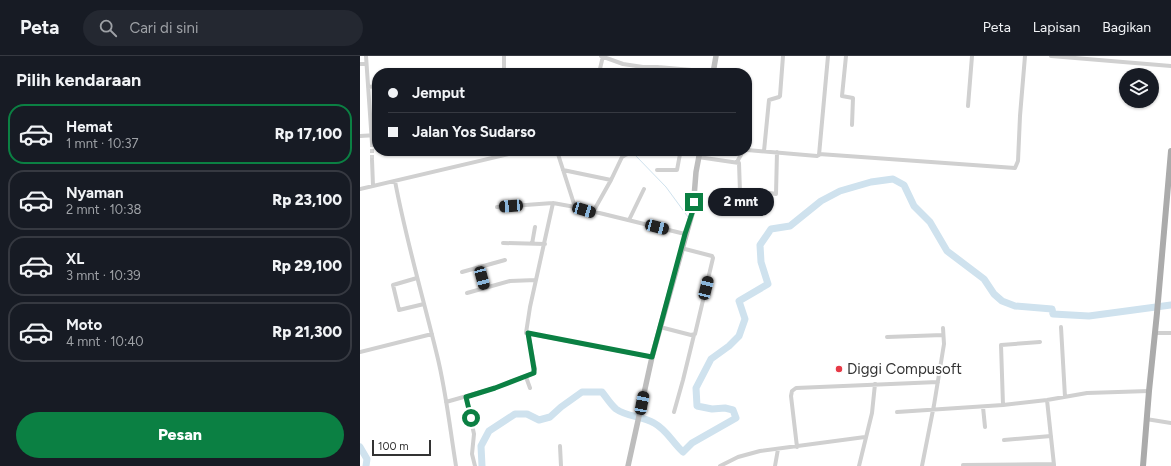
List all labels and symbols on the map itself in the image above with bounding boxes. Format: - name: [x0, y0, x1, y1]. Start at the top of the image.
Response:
- callout: 2 mnt: [708, 188, 774, 216]
- route end: [685, 193, 703, 211]
- car: [499, 199, 523, 213]
- car: [571, 201, 597, 219]
- car: [644, 218, 670, 236]
- car: [473, 265, 491, 291]
- car: [697, 275, 715, 301]
- place label: Diggi Compusoft: [847, 360, 962, 378]
- marker: Diggi Compusoft: [834, 364, 844, 374]
- car: [634, 390, 650, 416]
- route start: [462, 409, 480, 427]
- scale bar: [372, 438, 431, 457]

